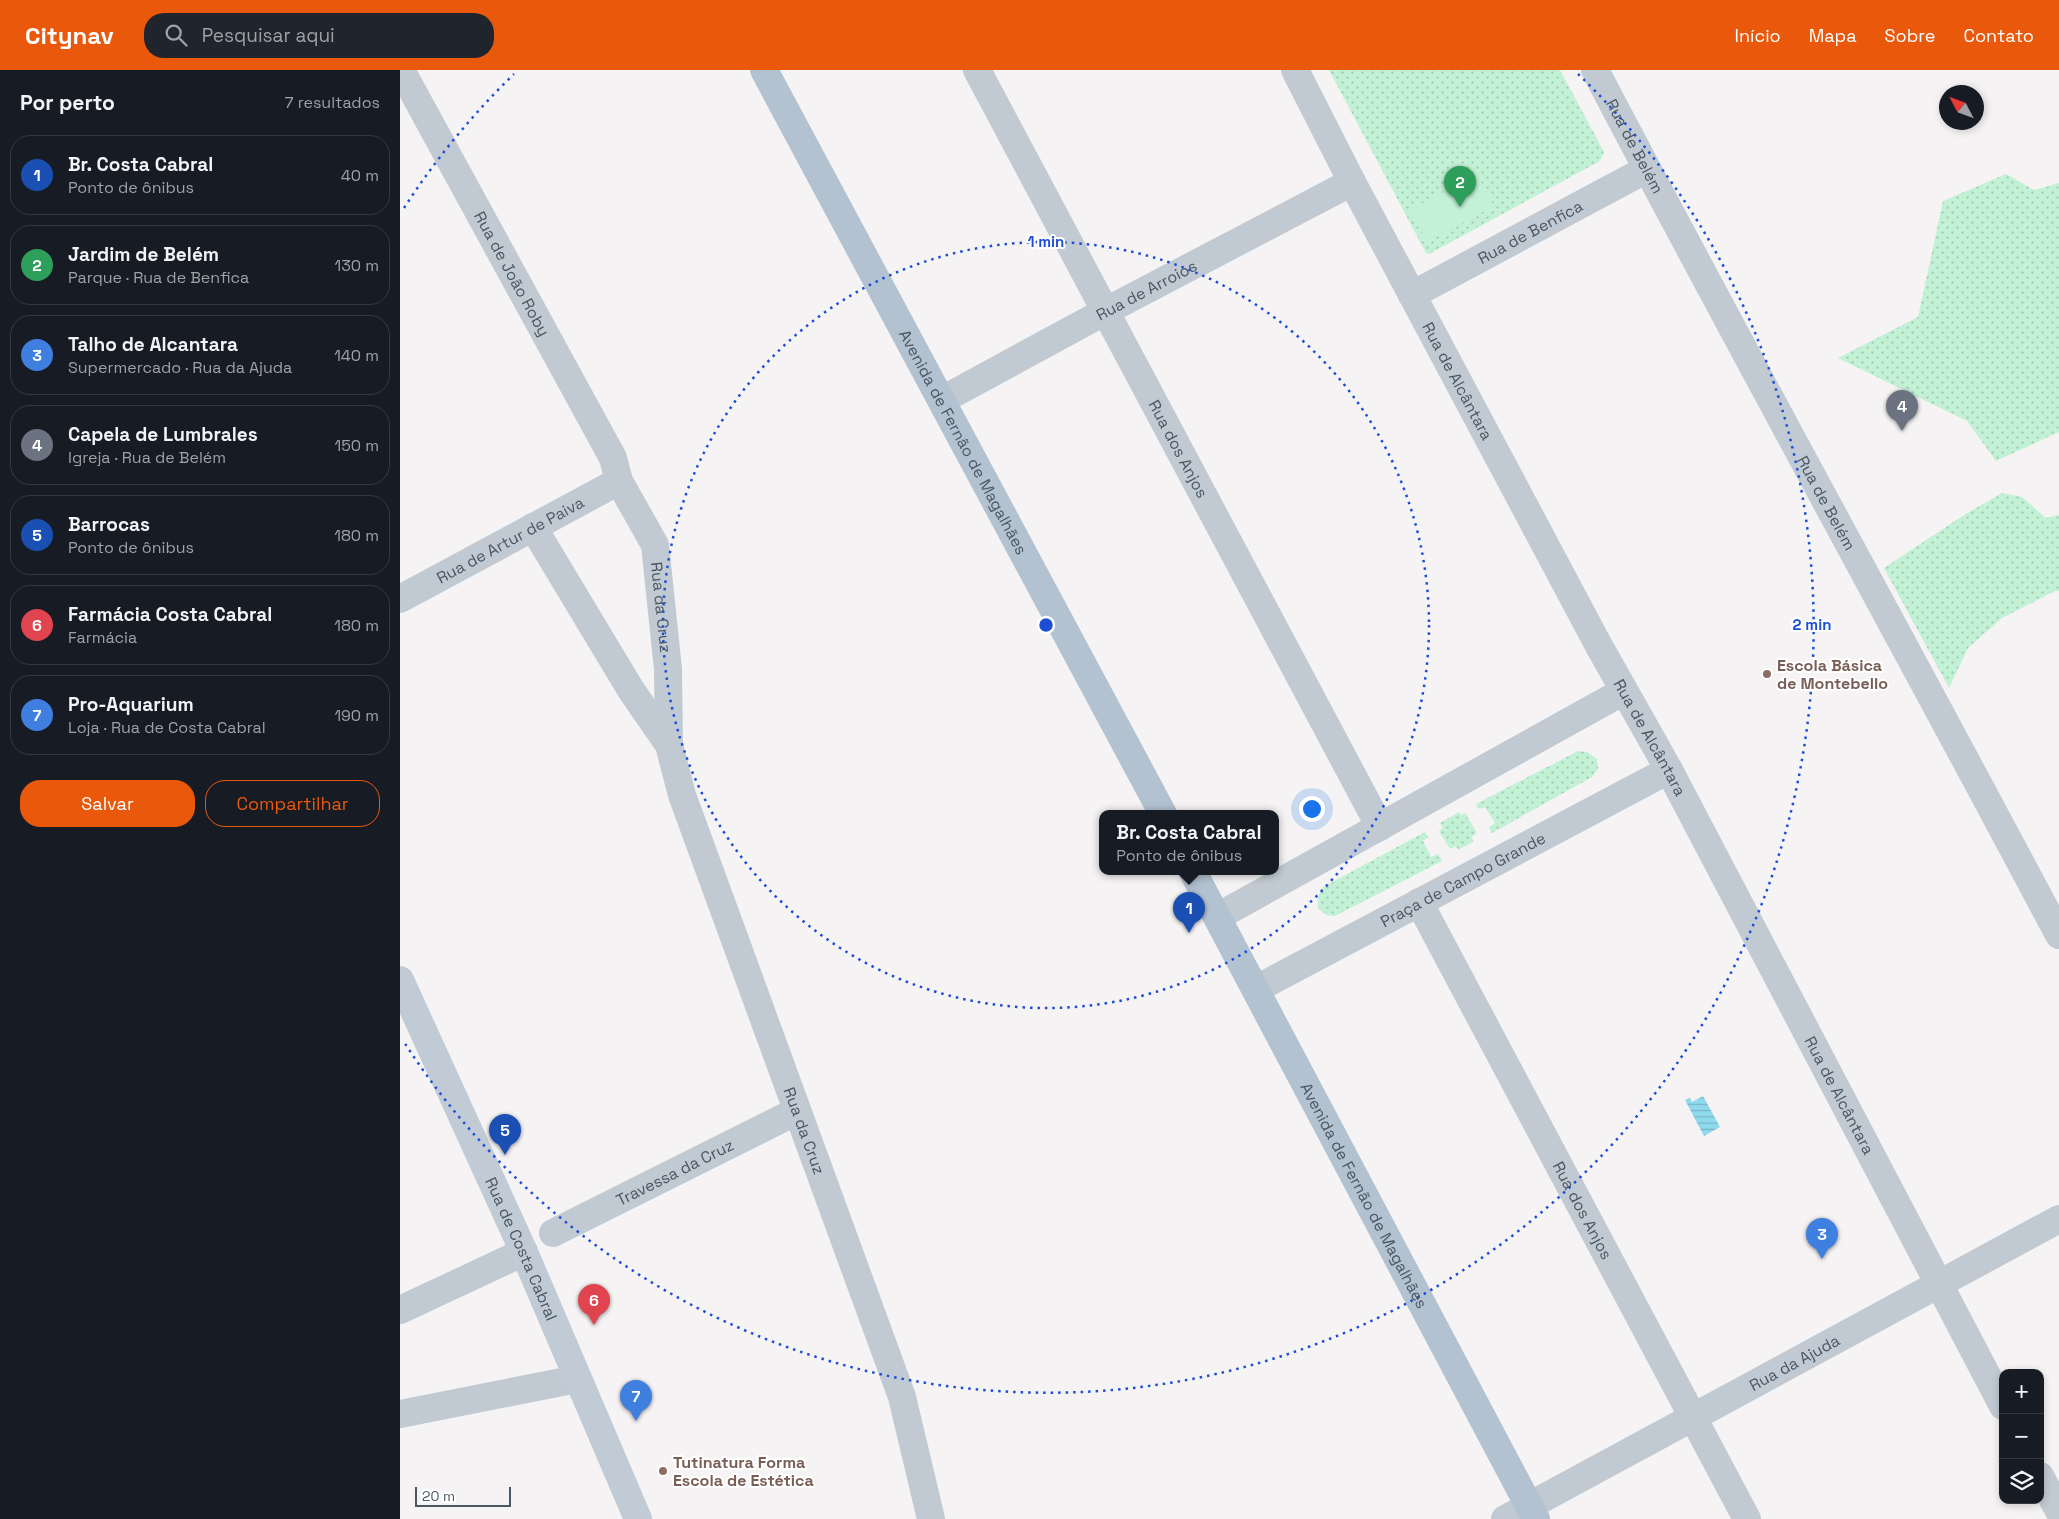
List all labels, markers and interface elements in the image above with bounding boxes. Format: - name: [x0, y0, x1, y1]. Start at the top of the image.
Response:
- search box: [144, 13, 494, 58]
- text: Citynav: [25, 20, 114, 51]
- icon: search: [162, 21, 190, 49]
- text: Pesquisar aqui: [202, 23, 335, 48]
- text: Início: [1735, 24, 1781, 47]
- text: Mapa: [1809, 24, 1857, 47]
- text: Sobre: [1885, 24, 1935, 47]
- text: Contato: [1963, 24, 2034, 47]
- north arrow: [1939, 85, 1984, 130]
- text: Por perto: [20, 89, 115, 116]
- text: 7 resultados: [285, 92, 380, 113]
- street label: Rua de Belém: [1601, 95, 1669, 197]
- text: Br. Costa Cabral: [68, 152, 213, 177]
- text: 1: [33, 165, 41, 186]
- text: 40 m: [341, 165, 379, 186]
- pin: 2: [1444, 166, 1476, 207]
- text: Ponto de ônibus: [68, 177, 194, 198]
- street label: Rua de Benfica: [1474, 195, 1586, 268]
- street label: Rua de João Roby: [470, 207, 555, 340]
- text: 1 min: [1028, 232, 1064, 251]
- text: Jardim de Belém: [68, 242, 219, 267]
- text: 2: [32, 255, 42, 276]
- text: 130 m: [335, 255, 379, 276]
- street label: Rua de Arroios: [1092, 255, 1200, 325]
- text: Parque · Rua de Benfica: [68, 267, 249, 288]
- street label: Rua de Alcântara: [1418, 318, 1498, 444]
- street label: Avenida de Fernão de Magalhães: [894, 326, 1032, 558]
- text: Talho de Alcantara: [68, 332, 238, 357]
- text: 3: [32, 345, 42, 366]
- text: 140 m: [334, 345, 379, 366]
- text: Supermercado · Rua da Ajuda: [68, 357, 292, 378]
- pin: 4: [1886, 390, 1918, 431]
- street label: Rua dos Anjos: [1144, 396, 1213, 501]
- text: Capela de Lumbrales: [68, 422, 258, 447]
- text: 4: [32, 435, 42, 456]
- text: 150 m: [335, 435, 379, 456]
- text: Igreja · Rua de Belém: [68, 447, 226, 468]
- street label: Rua de Belém: [1793, 452, 1861, 554]
- street label: Rua de Artur de Paiva: [433, 491, 587, 588]
- text: Barrocas: [68, 512, 150, 537]
- text: 5: [32, 525, 42, 546]
- text: 180 m: [334, 525, 379, 546]
- text: Ponto de ônibus: [68, 537, 194, 558]
- street label: Rua da Cruz: [646, 561, 677, 654]
- text: Farmácia Costa Cabral: [68, 602, 272, 627]
- text: 6: [32, 615, 42, 636]
- text: 180 m: [334, 615, 379, 636]
- text: 2 min: [1793, 615, 1831, 634]
- centre of rings: [1037, 616, 1055, 634]
- text: Farmácia: [68, 627, 137, 648]
- place label: Escola Básica de Montebello: [1777, 655, 1888, 694]
- marker: Escola Básica de Montebello: [1761, 668, 1773, 680]
- street label: Rua de Alcântara: [1609, 675, 1691, 799]
- text: Pro-Aquarium: [68, 692, 194, 717]
- text: 7: [33, 705, 41, 726]
- text: 190 m: [334, 705, 379, 726]
- text: Loja · Rua de Costa Cabral: [68, 717, 266, 738]
- button: Salvar: [20, 780, 195, 827]
- button: Compartilhar: [205, 780, 380, 827]
- your location: [1299, 796, 1325, 822]
- popup: [1099, 810, 1279, 875]
- text: Br. Costa Cabral: [1116, 820, 1262, 845]
- street label: Praça de Campo Grande: [1377, 827, 1549, 932]
- text: Ponto de ônibus: [1116, 845, 1242, 866]
- pin: 1: [1173, 892, 1205, 933]
- street label: Rua de Alcântara: [1800, 1032, 1879, 1158]
- street label: Avenida de Fernão de Magalhães: [1296, 1079, 1433, 1312]
- street label: Rua da Cruz: [779, 1084, 830, 1177]
- pin: 5: [489, 1114, 521, 1155]
- street label: Travessa da Cruz: [612, 1134, 737, 1210]
- street label: Rua dos Anjos: [1548, 1158, 1617, 1263]
- street label: Rua de Costa Cabral: [481, 1174, 563, 1324]
- pin: 3: [1806, 1218, 1838, 1259]
- pin: 6: [578, 1284, 610, 1325]
- street label: Rua da Ajuda: [1745, 1329, 1843, 1395]
- map controls: [1999, 1369, 2044, 1504]
- button: +: [1999, 1369, 2044, 1414]
- pin: 7: [620, 1380, 652, 1421]
- button: −: [1999, 1414, 2044, 1459]
- place label: Tutinatura Forma Escola de Estética: [673, 1452, 814, 1491]
- button: layers: [1999, 1459, 2044, 1504]
- marker: Tutinatura Forma Escola de Estética: [657, 1465, 669, 1477]
- scale bar: [415, 1484, 511, 1507]
- text: 20 m: [422, 1487, 455, 1505]

